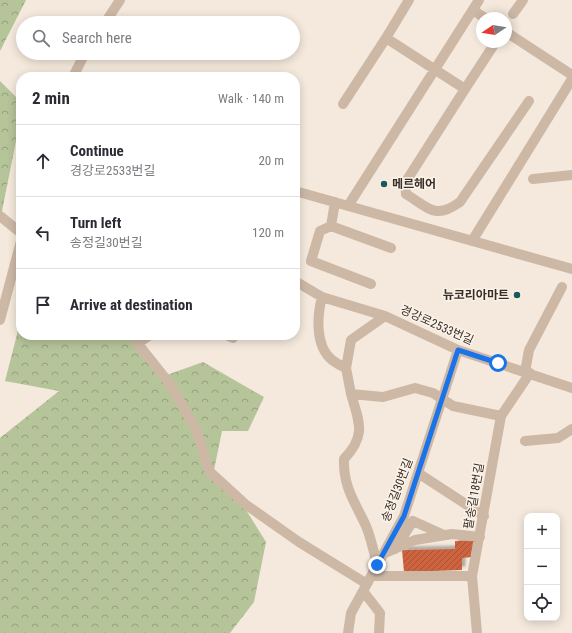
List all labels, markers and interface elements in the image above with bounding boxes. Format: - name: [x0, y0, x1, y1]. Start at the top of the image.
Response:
- north arrow: [476, 12, 512, 48]
- search box: [16, 16, 300, 60]
- icon: search: [30, 27, 52, 49]
- text: Search here: [62, 29, 132, 47]
- text: 2 min: [32, 88, 70, 108]
- text: Walk · 140 m: [218, 91, 284, 106]
- text: Continue: [70, 142, 124, 160]
- icon: ahead: [32, 150, 54, 172]
- text: 20 m: [258, 153, 284, 168]
- text: 경강로2533번길: [70, 163, 155, 178]
- place label: 메르헤어: [392, 177, 436, 191]
- marker: 메르헤어: [379, 179, 389, 189]
- text: Turn left: [70, 214, 121, 232]
- icon: left: [32, 222, 54, 244]
- text: 120 m: [252, 225, 284, 240]
- text: 송정길30번길: [70, 235, 143, 250]
- place label: 뉴코리아마트: [443, 288, 509, 302]
- marker: 뉴코리아마트: [512, 290, 522, 300]
- icon: arrive: [32, 294, 54, 316]
- text: Arrive at destination: [70, 296, 193, 314]
- street label: 경강로2533번길: [398, 303, 476, 347]
- route start: [489, 354, 507, 372]
- street label: 송정길30번길: [378, 456, 416, 524]
- street label: 팔송길18번길: [461, 462, 487, 530]
- map controls: [524, 513, 560, 621]
- button: +: [524, 513, 560, 549]
- button: −: [524, 549, 560, 585]
- route end: [368, 556, 386, 574]
- button: locate: [524, 585, 560, 621]

